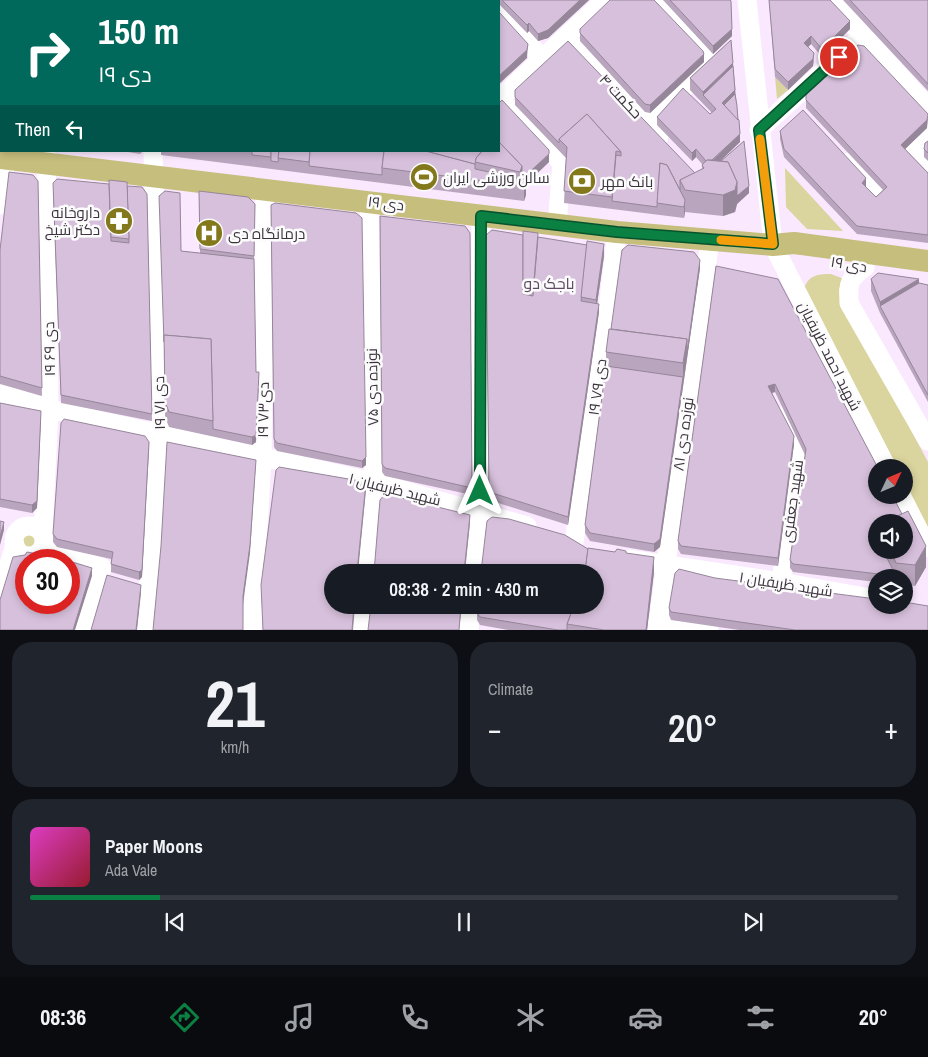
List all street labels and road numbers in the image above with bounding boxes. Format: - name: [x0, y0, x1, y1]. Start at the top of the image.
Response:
- street label: حکمت ۴: [595, 69, 647, 123]
- street label: ۱۹ دی: [367, 190, 405, 216]
- street label: ۱۹ دی: [829, 251, 869, 277]
- street label: شهید احمد ظریفیان: [793, 298, 867, 414]
- street label: ۱۹ دی ۶۹: [38, 321, 60, 377]
- street label: نوزده دی ۷۵: [361, 348, 383, 426]
- street label: ۱۹ دی ۷۹: [583, 357, 611, 417]
- street label: ۱۹ دی ۷۱: [148, 376, 170, 430]
- street label: ۱۹ دی۷۳: [252, 382, 274, 438]
- street label: نوزده دی ۸۱: [667, 396, 699, 472]
- street label: شهید جعفری: [776, 458, 808, 544]
- street label: شهید ظریفیان ۱: [347, 467, 443, 511]
- street label: شهید ظریفیان ۱: [738, 566, 834, 602]

